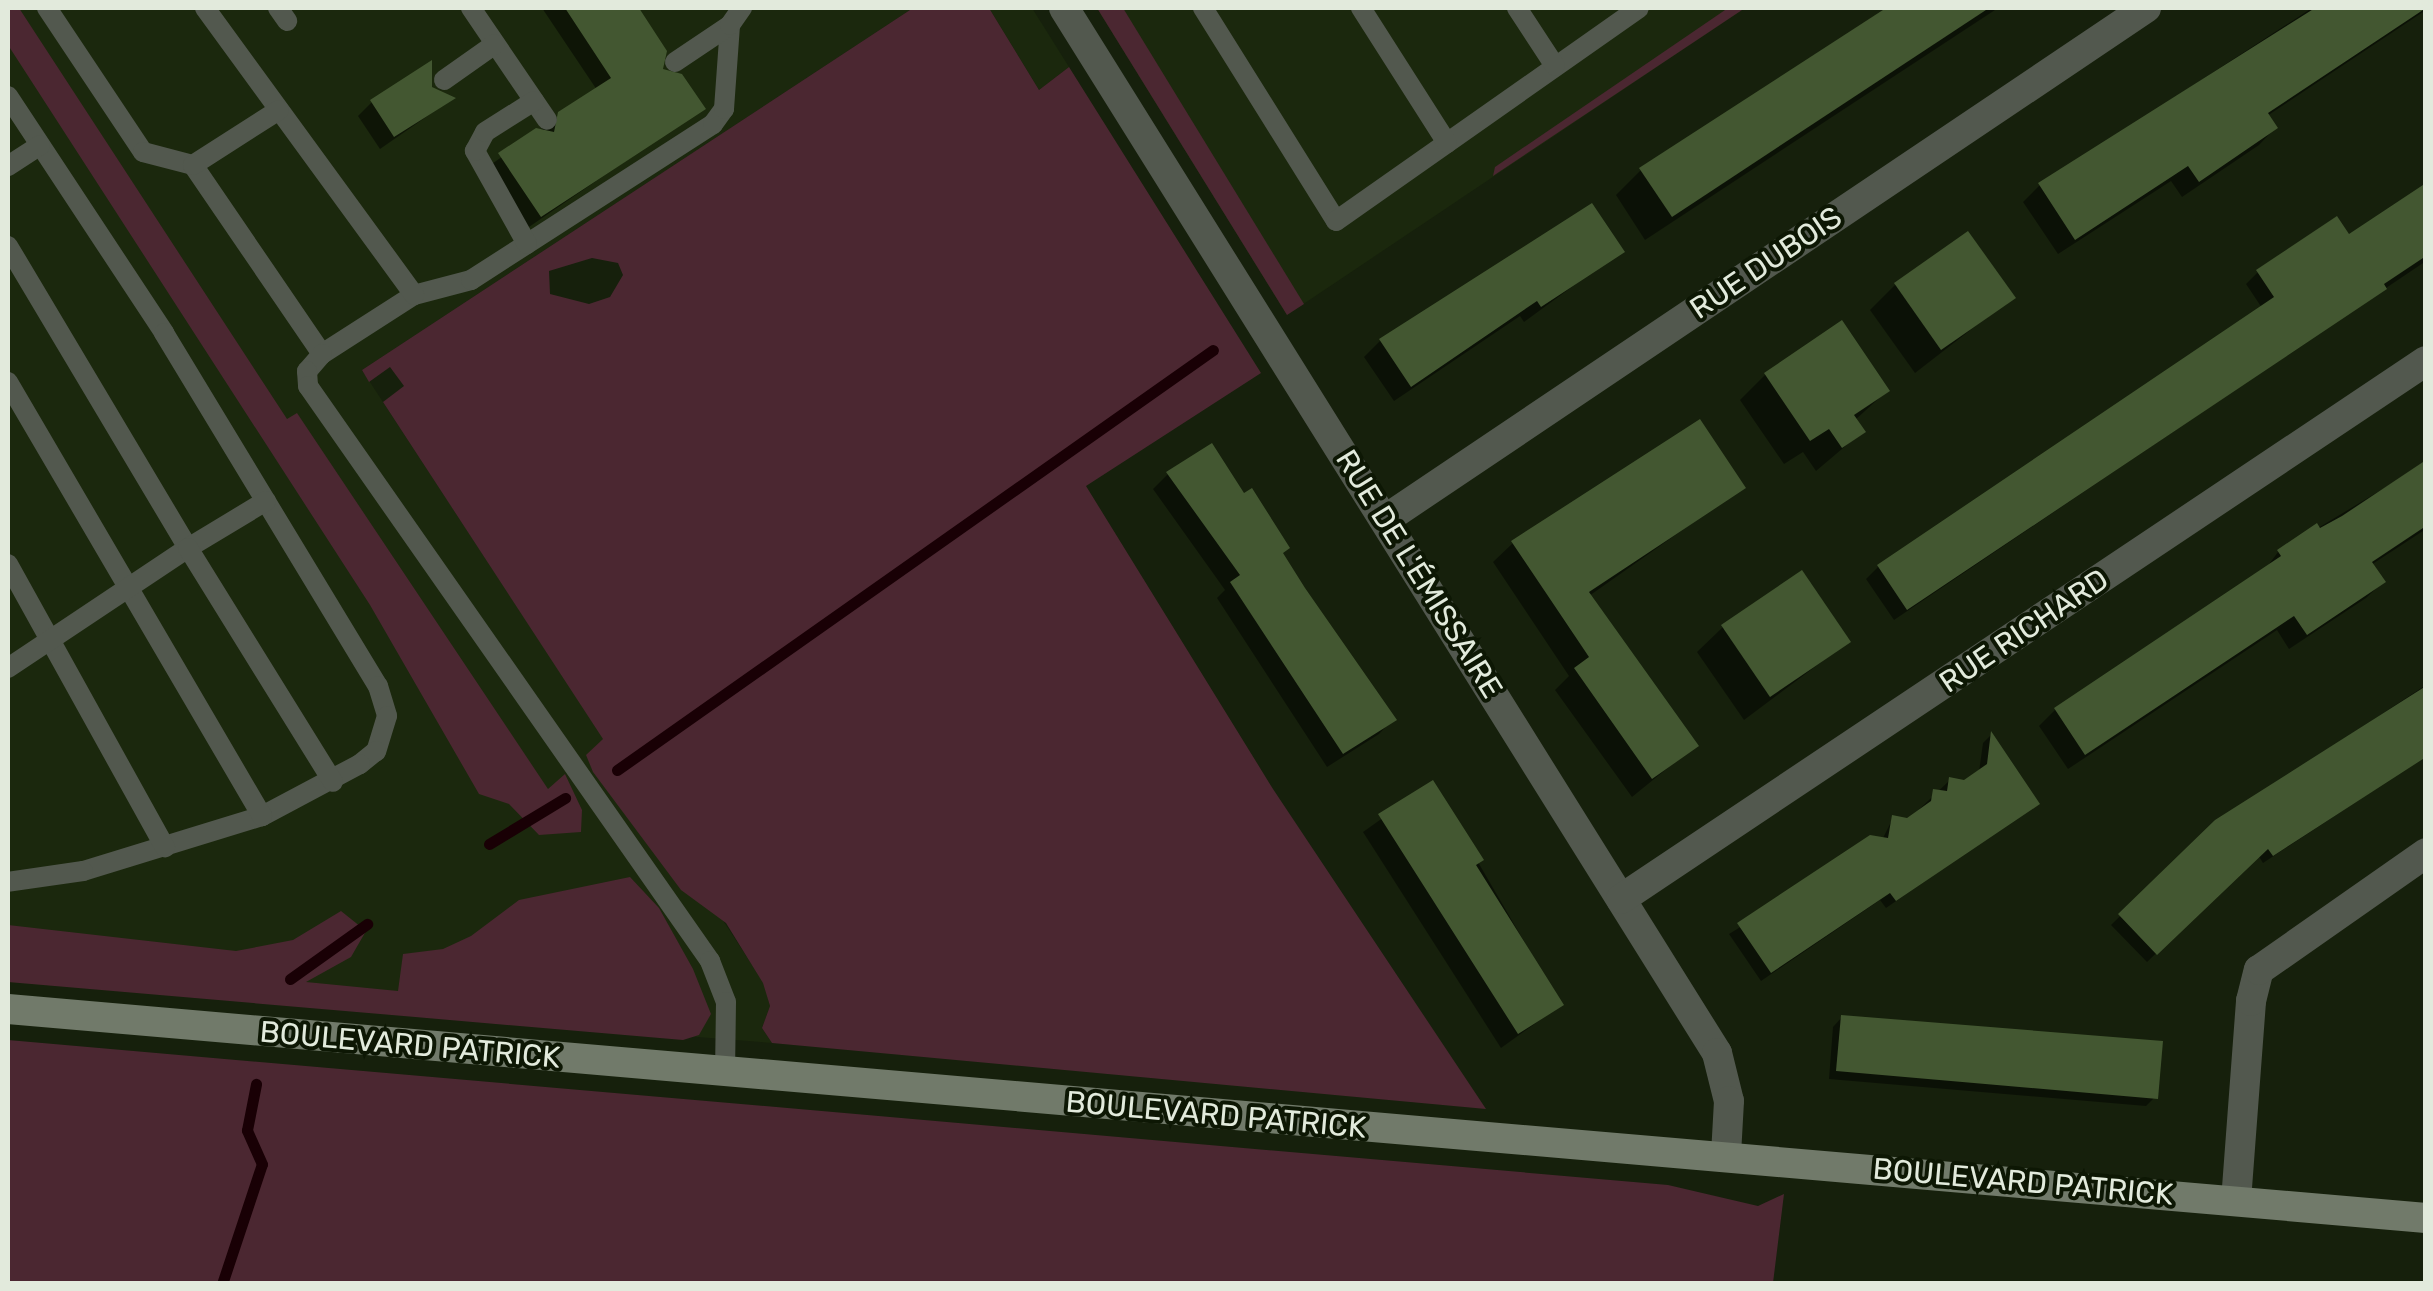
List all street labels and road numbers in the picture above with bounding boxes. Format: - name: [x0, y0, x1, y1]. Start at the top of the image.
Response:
- street label: RUE DUBOIS: [1683, 199, 1849, 327]
- street label: RUE DE L'ÉMISSAIRE: [1328, 443, 1510, 705]
- street label: RUE RICHARD: [1933, 561, 2115, 701]
- street label: BOULEVARD PATRICK: [258, 1014, 562, 1076]
- street label: BOULEVARD PATRICK: [1064, 1084, 1368, 1146]
- street label: BOULEVARD PATRICK: [1871, 1151, 2175, 1213]

